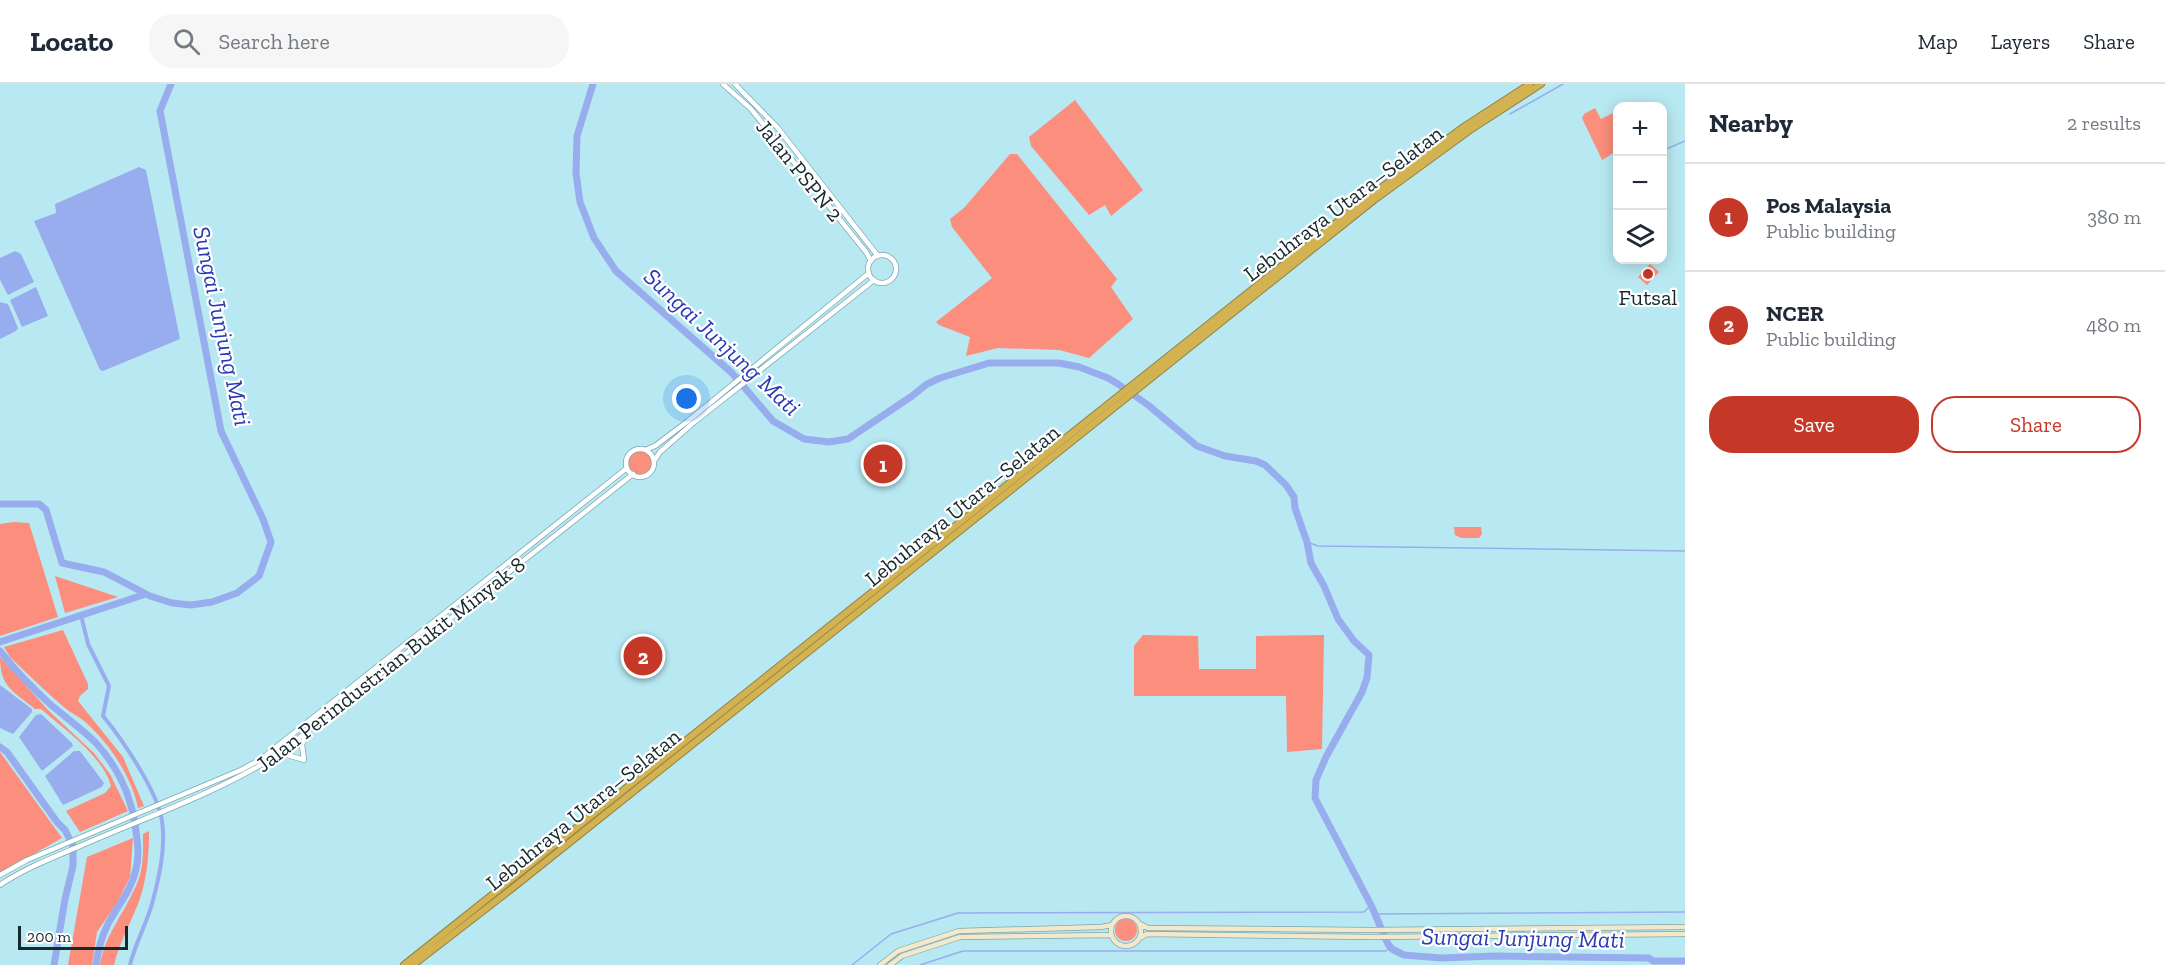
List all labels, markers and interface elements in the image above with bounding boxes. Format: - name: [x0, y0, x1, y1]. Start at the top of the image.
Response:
- search box: [149, 14, 569, 68]
- text: Locato: [30, 25, 113, 58]
- icon: search: [170, 25, 203, 58]
- text: Search here: [218, 28, 330, 55]
- text: Map: [1918, 29, 1958, 54]
- text: Layers: [1991, 29, 2050, 54]
- text: Share: [2083, 29, 2135, 54]
- map controls: [1613, 102, 1667, 264]
- button: +: [1613, 102, 1667, 156]
- text: Nearby: [1709, 107, 1793, 139]
- text: 2 results: [2067, 111, 2141, 135]
- street label: Jalan PSPN 2: [750, 114, 849, 227]
- street label: Lebuhraya Utara–Selatan: [1238, 119, 1449, 287]
- button: −: [1613, 156, 1667, 210]
- text: Pos Malaysia: [1766, 192, 1891, 219]
- text: 1: [1724, 205, 1733, 229]
- text: 380 m: [2087, 205, 2141, 229]
- button: layers: [1613, 210, 1667, 264]
- text: Public building: [1766, 219, 1896, 243]
- water label: Sungai Junjung Mati: [187, 223, 258, 428]
- water label: Sungai Junjung Mati: [638, 262, 807, 422]
- marker: Futsal: [1641, 267, 1655, 281]
- place label: Futsal: [1619, 284, 1678, 311]
- text: NCER: [1766, 300, 1824, 327]
- text: 2: [1723, 313, 1734, 337]
- text: 480 m: [2086, 313, 2141, 337]
- text: Public building: [1766, 327, 1896, 351]
- your location: [672, 384, 701, 413]
- button: Save: [1709, 396, 1919, 453]
- button: Share: [1931, 396, 2141, 453]
- street label: Lebuhraya Utara–Selatan: [860, 418, 1065, 592]
- pin: 1: [864, 442, 902, 487]
- street label: Jalan Perindustrian Bukit Minyak 8: [250, 551, 530, 778]
- pin: 2: [624, 634, 662, 678]
- street label: Lebuhraya Utara–Selatan: [481, 722, 686, 896]
- water label: Sungai Junjung Mati: [1421, 921, 1625, 954]
- scale bar: [18, 923, 128, 950]
- text: 200 m: [27, 927, 71, 946]

